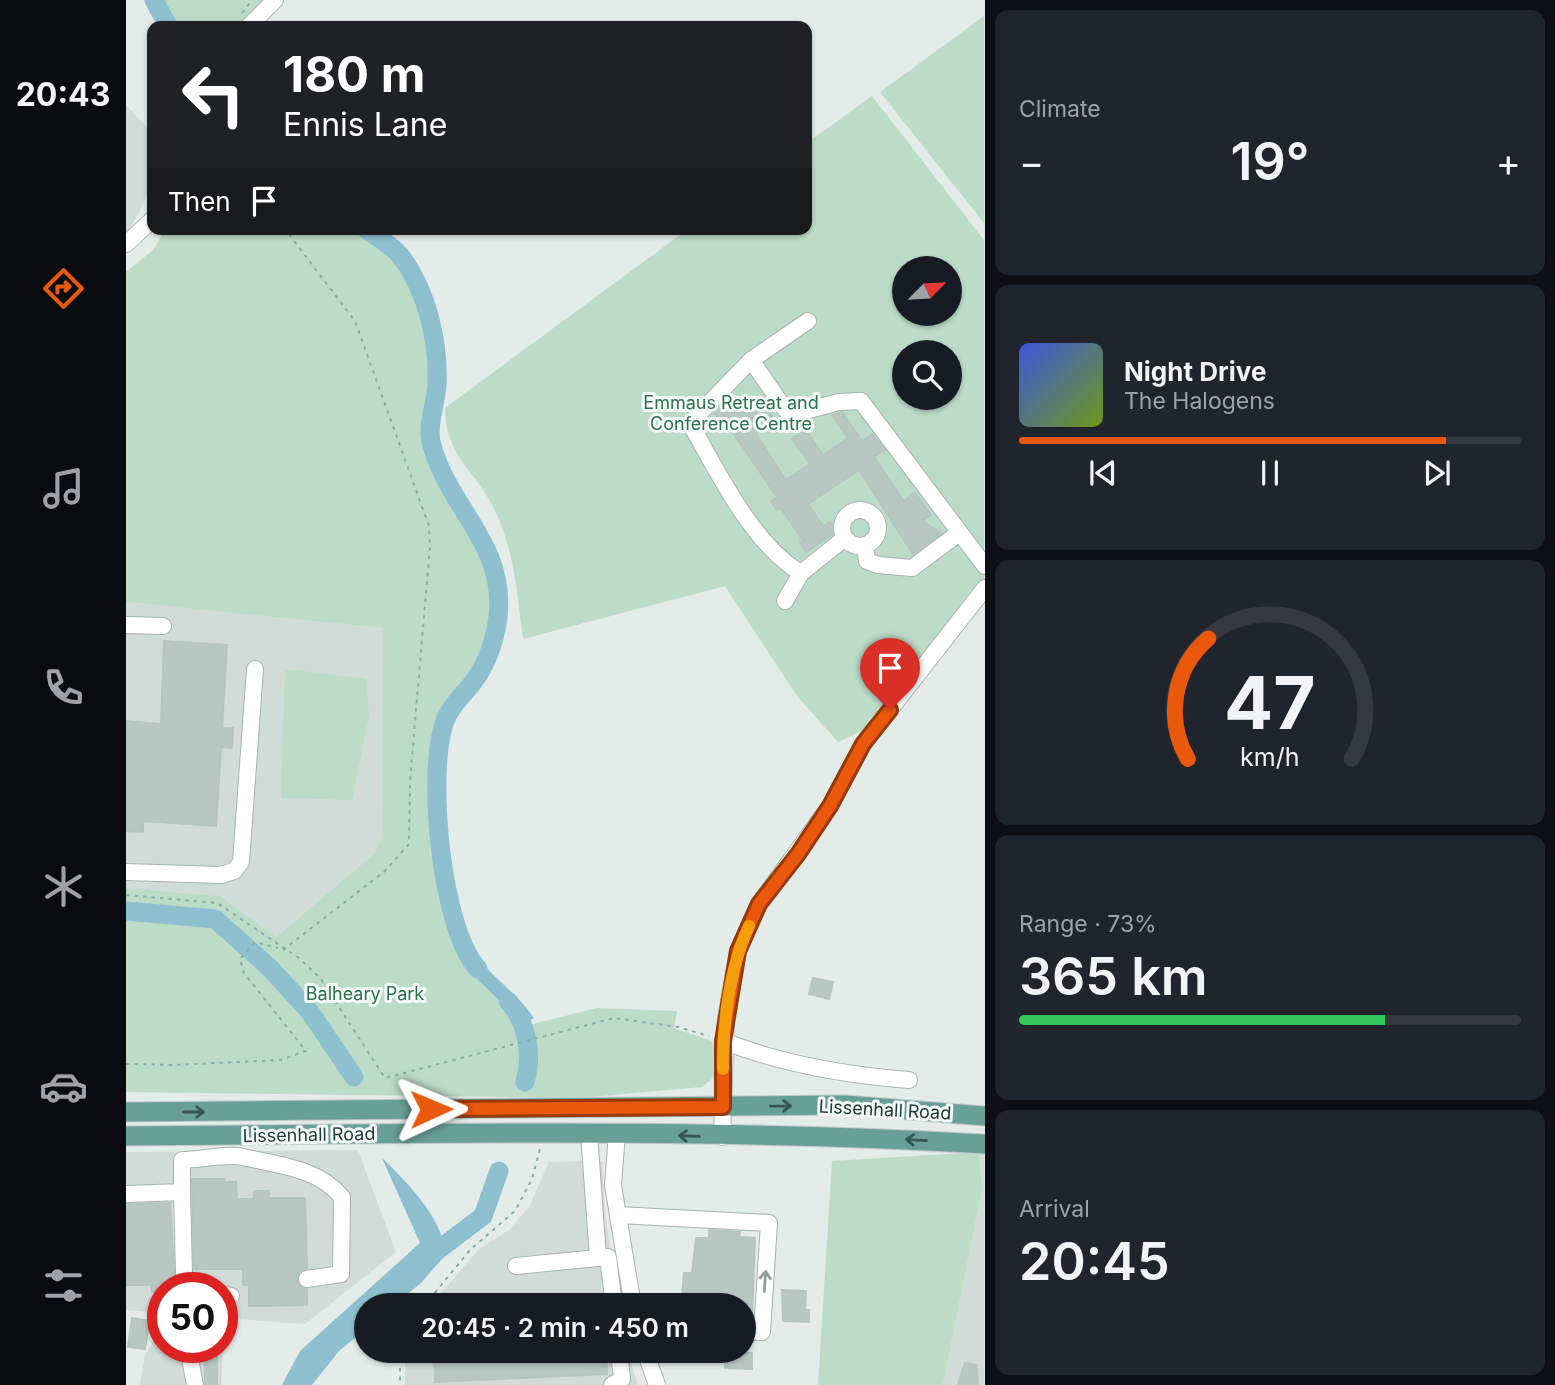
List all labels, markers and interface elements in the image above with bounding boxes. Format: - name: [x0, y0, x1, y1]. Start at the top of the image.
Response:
- text: 180 m: [283, 45, 425, 104]
- icon: left: [168, 49, 259, 140]
- text: 20:43: [16, 75, 110, 114]
- text: Climate: [1019, 95, 1101, 123]
- text: Ennis Lane: [283, 105, 447, 144]
- text: 19°: [1230, 130, 1310, 193]
- text: −: [1019, 139, 1044, 185]
- text: +: [1496, 139, 1521, 185]
- icon: arrive: [245, 182, 283, 220]
- text: Then: [168, 186, 231, 217]
- north arrow: [892, 256, 962, 326]
- map controls: [892, 256, 962, 410]
- icon: directions: [39, 264, 88, 313]
- button: search: [892, 340, 962, 410]
- text: Night Drive: [1124, 356, 1266, 387]
- text: The Halogens: [1124, 387, 1275, 415]
- park label: Emmaus Retreat and Conference Centre: [643, 392, 819, 434]
- icon: previous: [1084, 454, 1122, 492]
- icon: pause: [1251, 454, 1289, 492]
- icon: next: [1418, 454, 1456, 492]
- icon: music: [39, 464, 88, 513]
- pin: [860, 638, 920, 710]
- icon: arrive: [871, 649, 909, 687]
- text: 47: [1224, 658, 1316, 747]
- icon: phone: [39, 663, 88, 712]
- text: km/h: [1240, 741, 1300, 771]
- icon: climate: [39, 862, 88, 911]
- text: Range · 73%: [1019, 910, 1157, 938]
- text: 365 km: [1019, 945, 1208, 1008]
- park label: Balheary Park: [306, 983, 424, 1004]
- icon: car: [39, 1062, 88, 1111]
- position arrow: [394, 1072, 468, 1146]
- street label: Lissenhall Road: [818, 1096, 952, 1123]
- one-way arrow: [769, 1099, 792, 1113]
- one-way arrow: [182, 1105, 205, 1119]
- street label: Lissenhall Road: [243, 1123, 375, 1146]
- one-way arrow: [678, 1129, 701, 1142]
- one-way arrow: [906, 1133, 928, 1146]
- text: Arrival: [1019, 1195, 1090, 1223]
- text: 20:45: [1019, 1230, 1170, 1293]
- icon: filters: [39, 1261, 88, 1310]
- one-way arrow: [759, 1271, 772, 1293]
- speed limit sign: 50: [147, 1272, 238, 1363]
- text: 20:45 · 2 min · 450 m: [421, 1312, 689, 1343]

